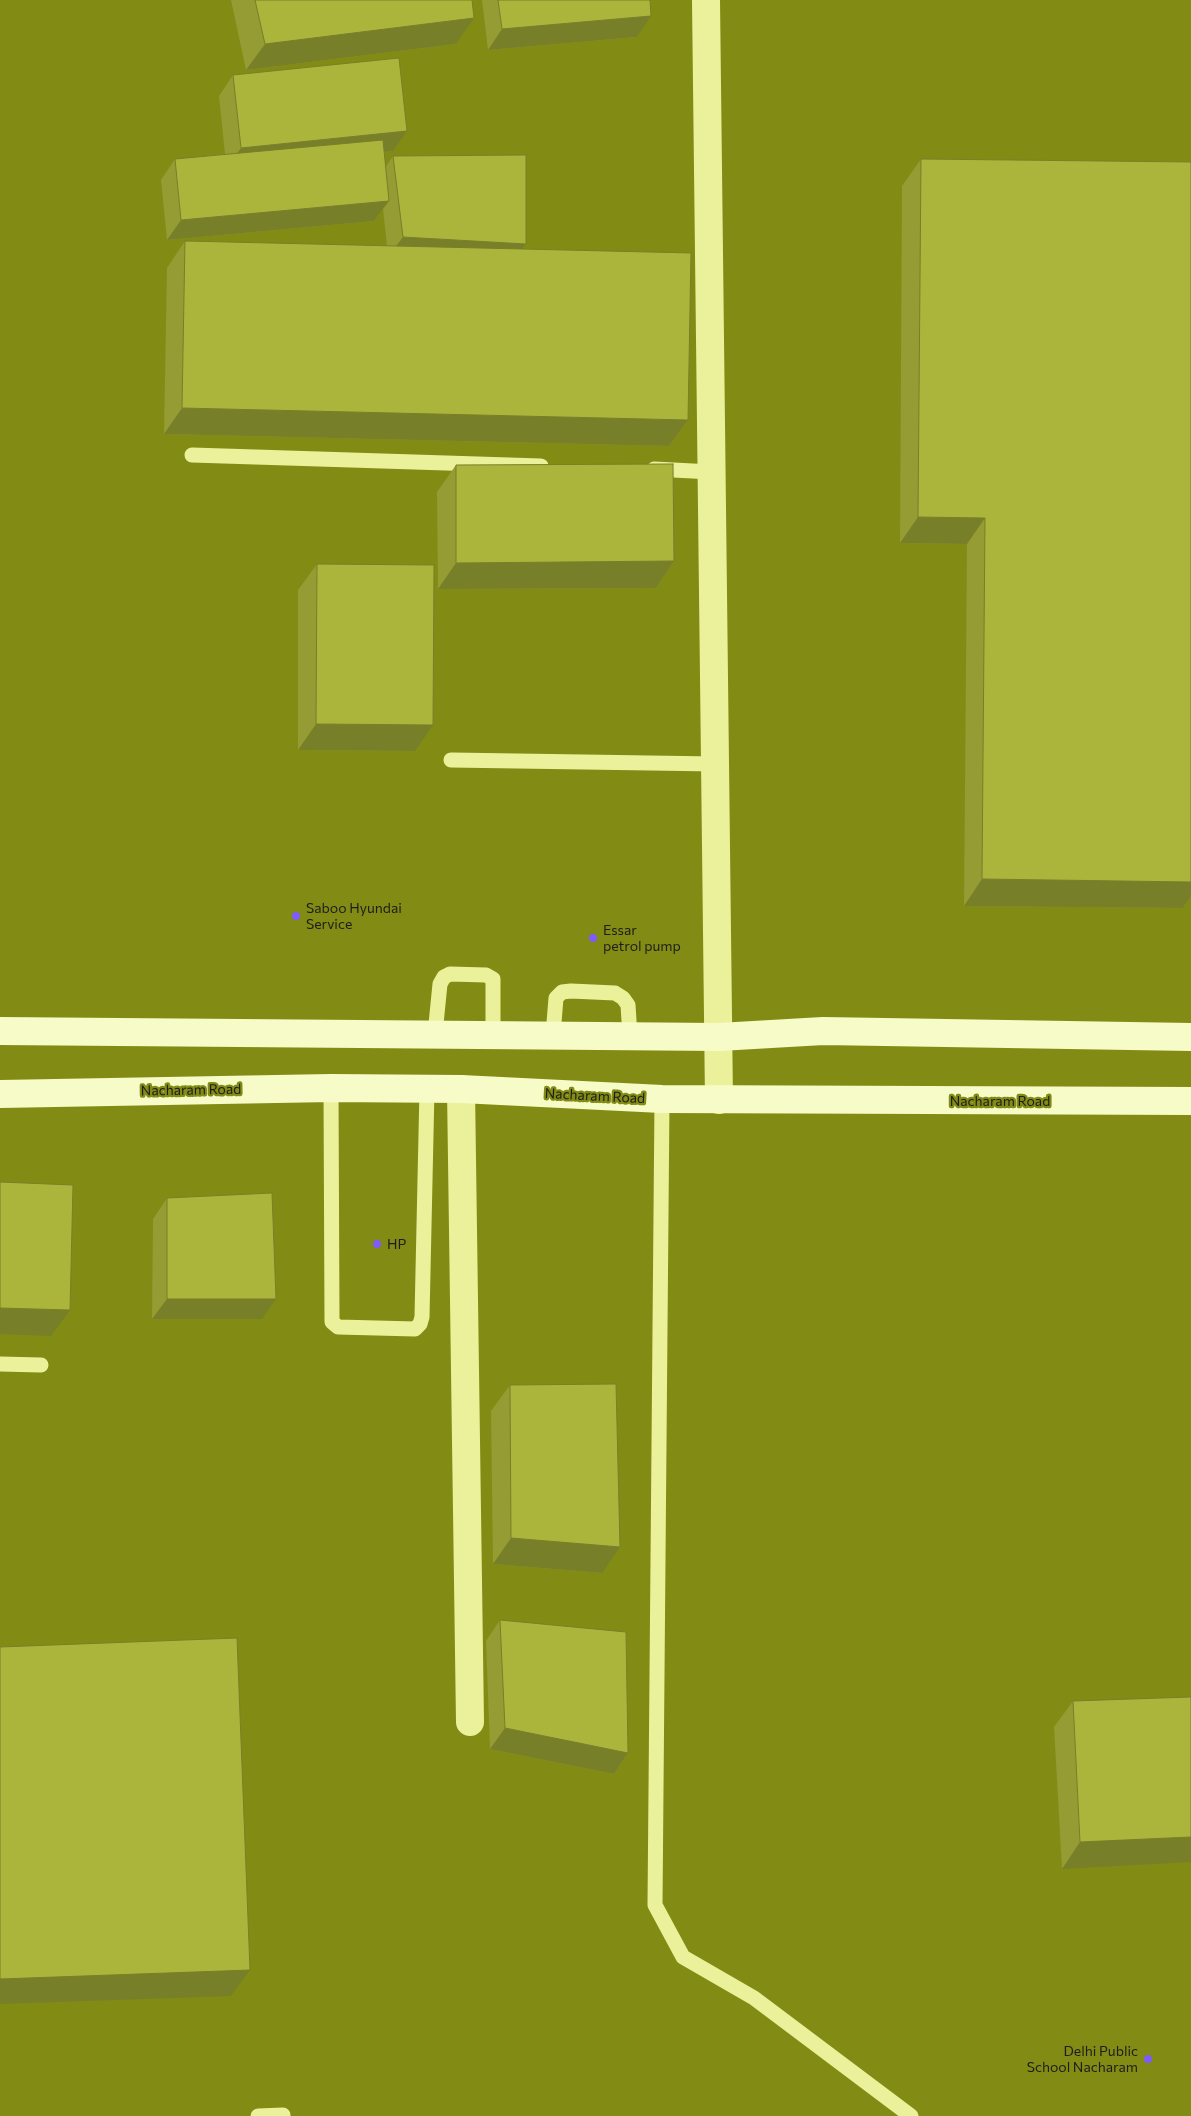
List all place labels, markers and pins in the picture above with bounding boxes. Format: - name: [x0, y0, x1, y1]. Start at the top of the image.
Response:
- place label: Saboo Hyundai Service: [306, 900, 402, 932]
- marker: Saboo Hyundai Service: [290, 910, 302, 922]
- place label: Essar petrol pump: [603, 922, 681, 954]
- marker: Essar petrol pump: [587, 932, 599, 944]
- place label: HP: [387, 1236, 406, 1252]
- marker: HP: [371, 1238, 383, 1250]
- place label: Delhi Public School Nacharam: [1027, 2043, 1138, 2076]
- marker: Delhi Public School Nacharam: [1142, 2053, 1154, 2065]

